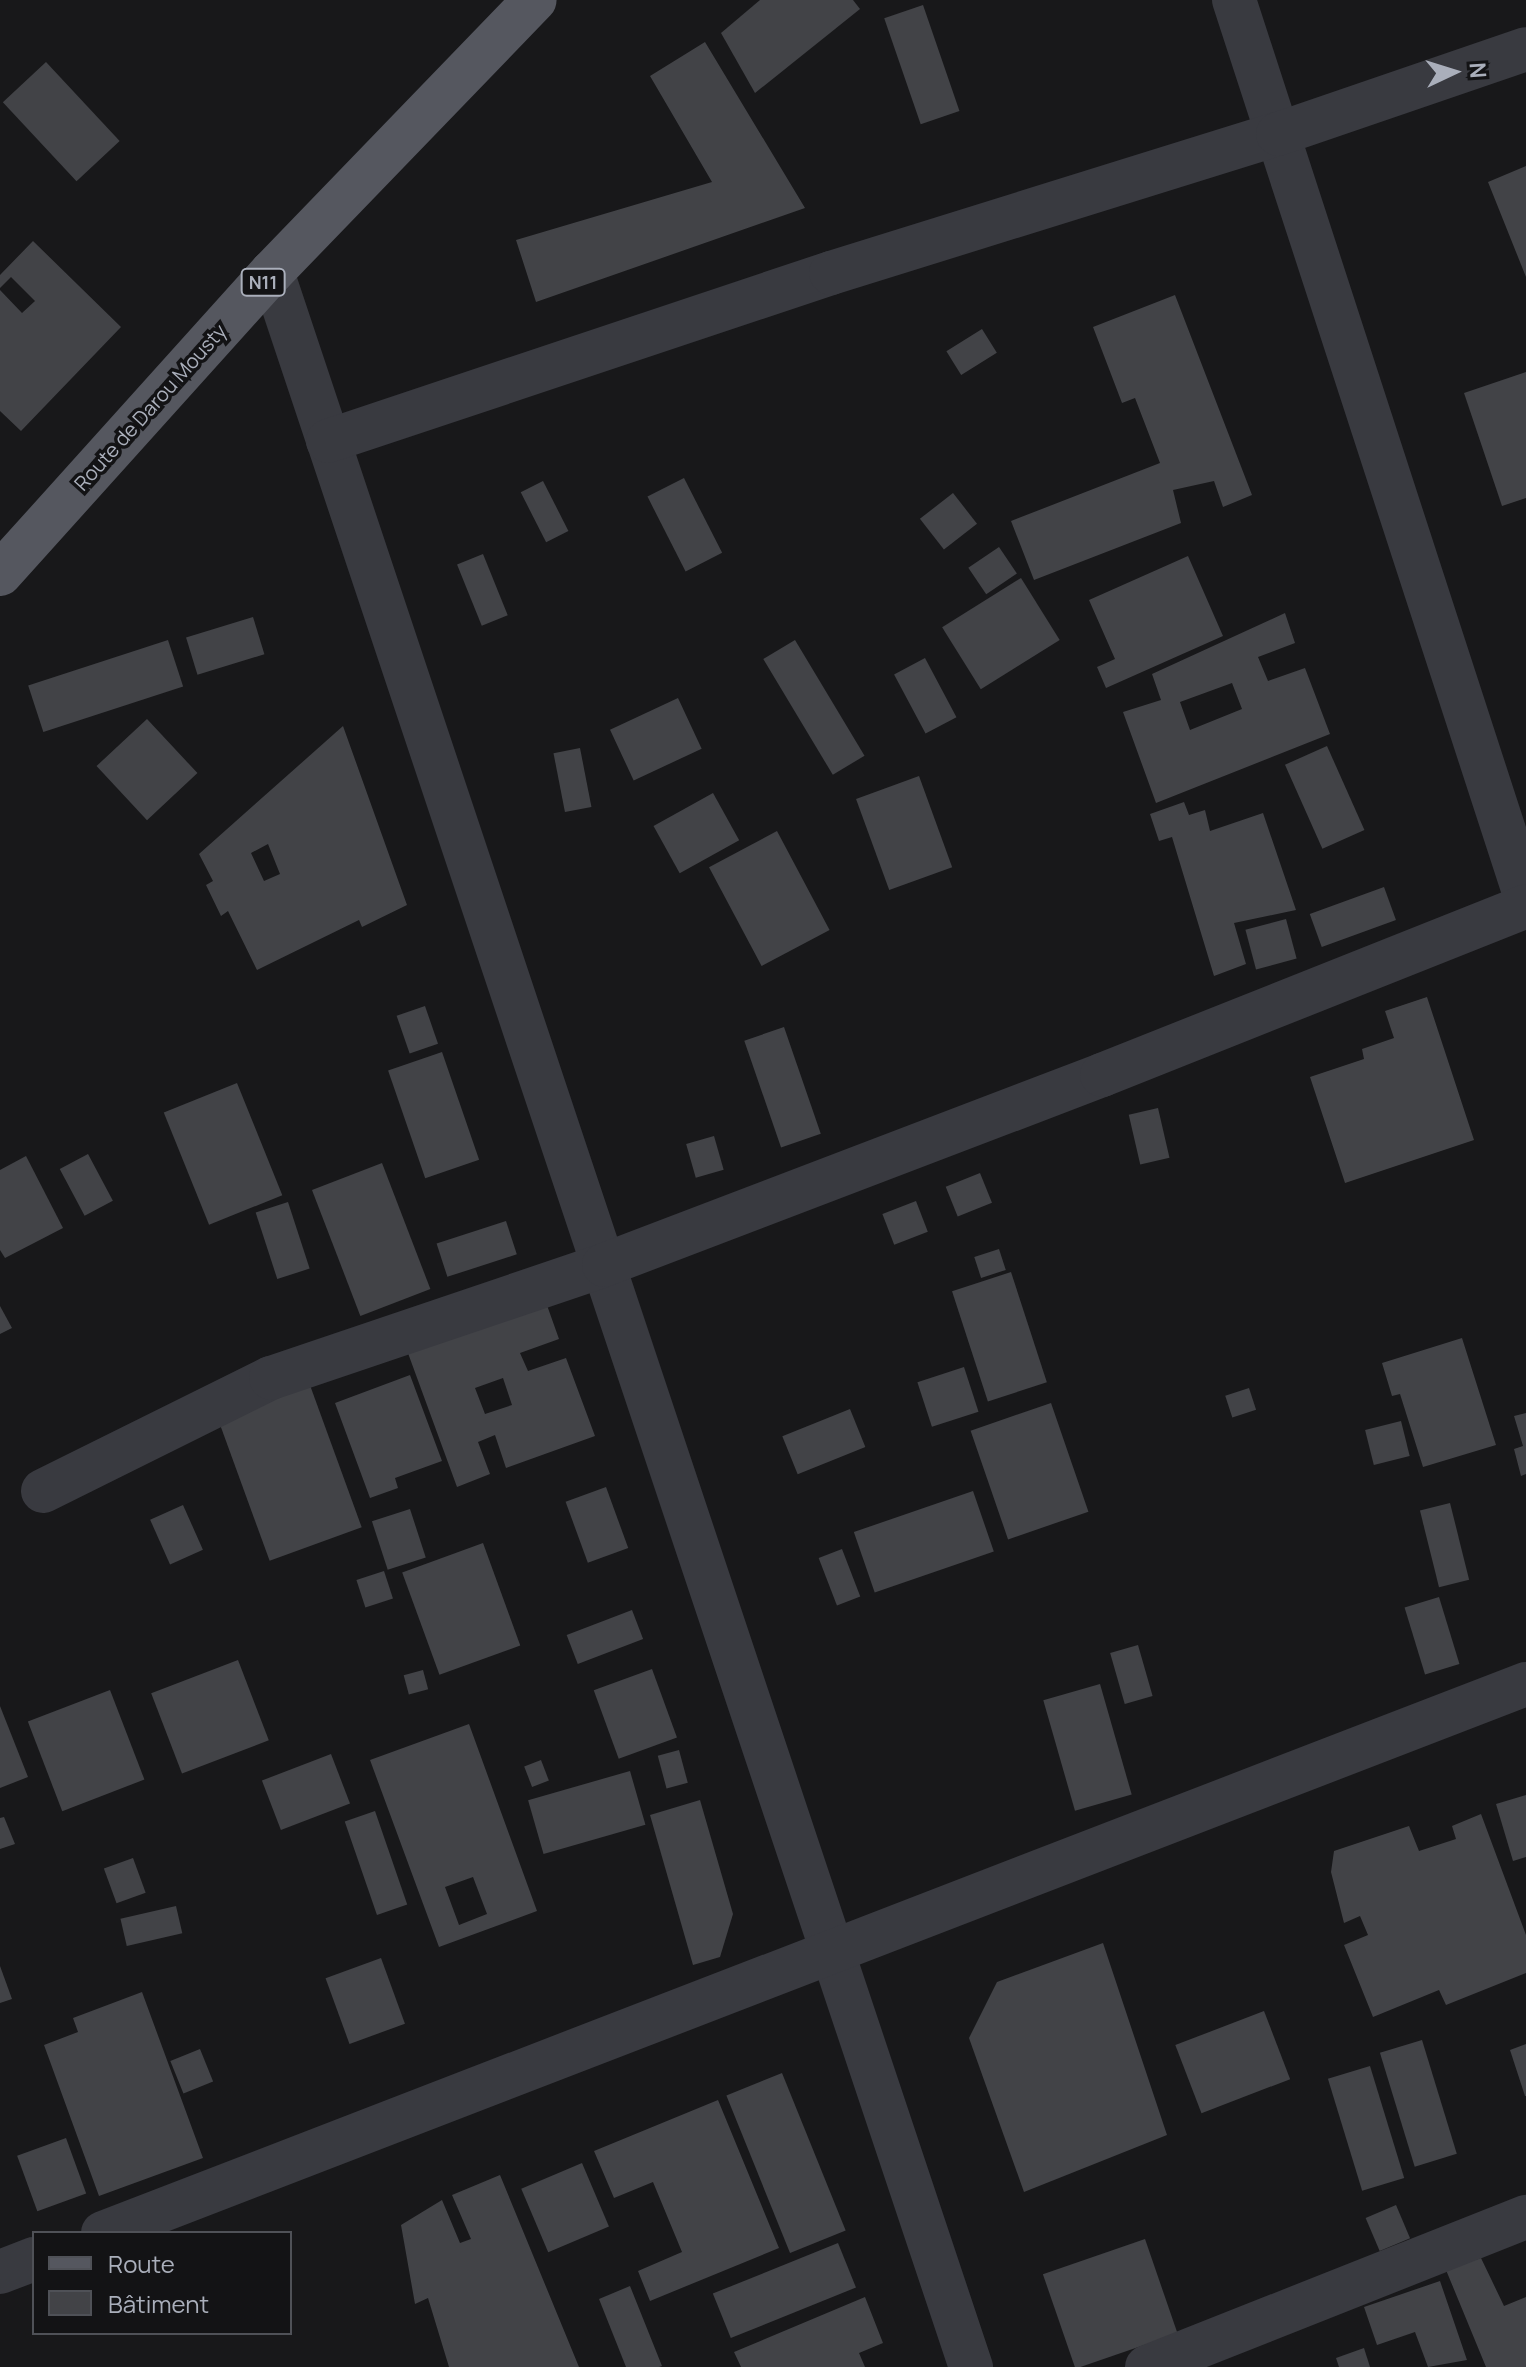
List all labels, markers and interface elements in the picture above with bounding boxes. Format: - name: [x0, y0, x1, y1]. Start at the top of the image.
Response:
- north arrow: [1414, 32, 1494, 112]
- text: N: [1462, 61, 1493, 79]
- road number: N11: [239, 268, 287, 296]
- street label: Route de Darou Mousty: [69, 319, 231, 495]
- legend: [32, 2231, 292, 2335]
- text: Route: [108, 2247, 175, 2280]
- text: Bâtiment: [108, 2287, 209, 2320]

